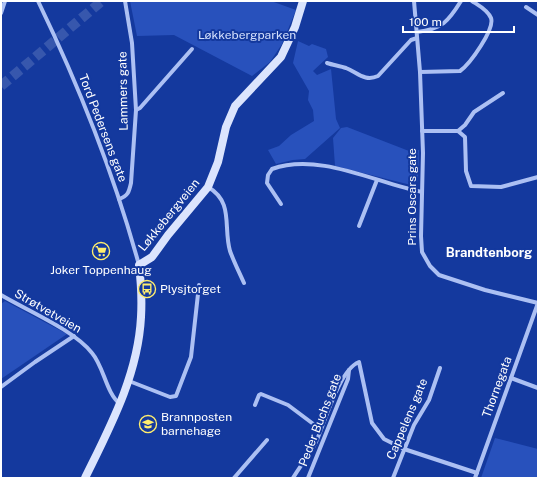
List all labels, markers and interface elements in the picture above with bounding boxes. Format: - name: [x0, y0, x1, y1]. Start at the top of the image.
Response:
- scale bar: [403, 8, 514, 34]
- text: 100 m: [409, 15, 442, 29]
- park label: Løkkebergparken: [198, 28, 296, 42]
- street label: Lammers gate: [115, 51, 131, 131]
- street label: Tord Pedersens gate: [76, 72, 130, 184]
- street label: Prins Oscars gate: [405, 148, 419, 246]
- street label: Løkkebergveien: [136, 176, 203, 254]
- supermarket icon: Joker Toppenhaug: [91, 241, 111, 261]
- district label: Brandtenborg: [446, 245, 532, 260]
- place label: Joker Toppenhaug: [50, 263, 152, 277]
- bus stop icon: Plysjtorget: [137, 279, 157, 299]
- place label: Plysjtorget: [160, 282, 221, 296]
- street label: Strøtvetveien: [12, 286, 84, 336]
- street label: Thornegata: [479, 354, 515, 420]
- street label: Peder Buchs gate: [296, 372, 344, 468]
- street label: Cappelens gate: [384, 376, 430, 462]
- place label: Brannposten barnehage: [161, 410, 232, 438]
- school or university icon: Brannposten barnehage: [138, 414, 158, 434]

